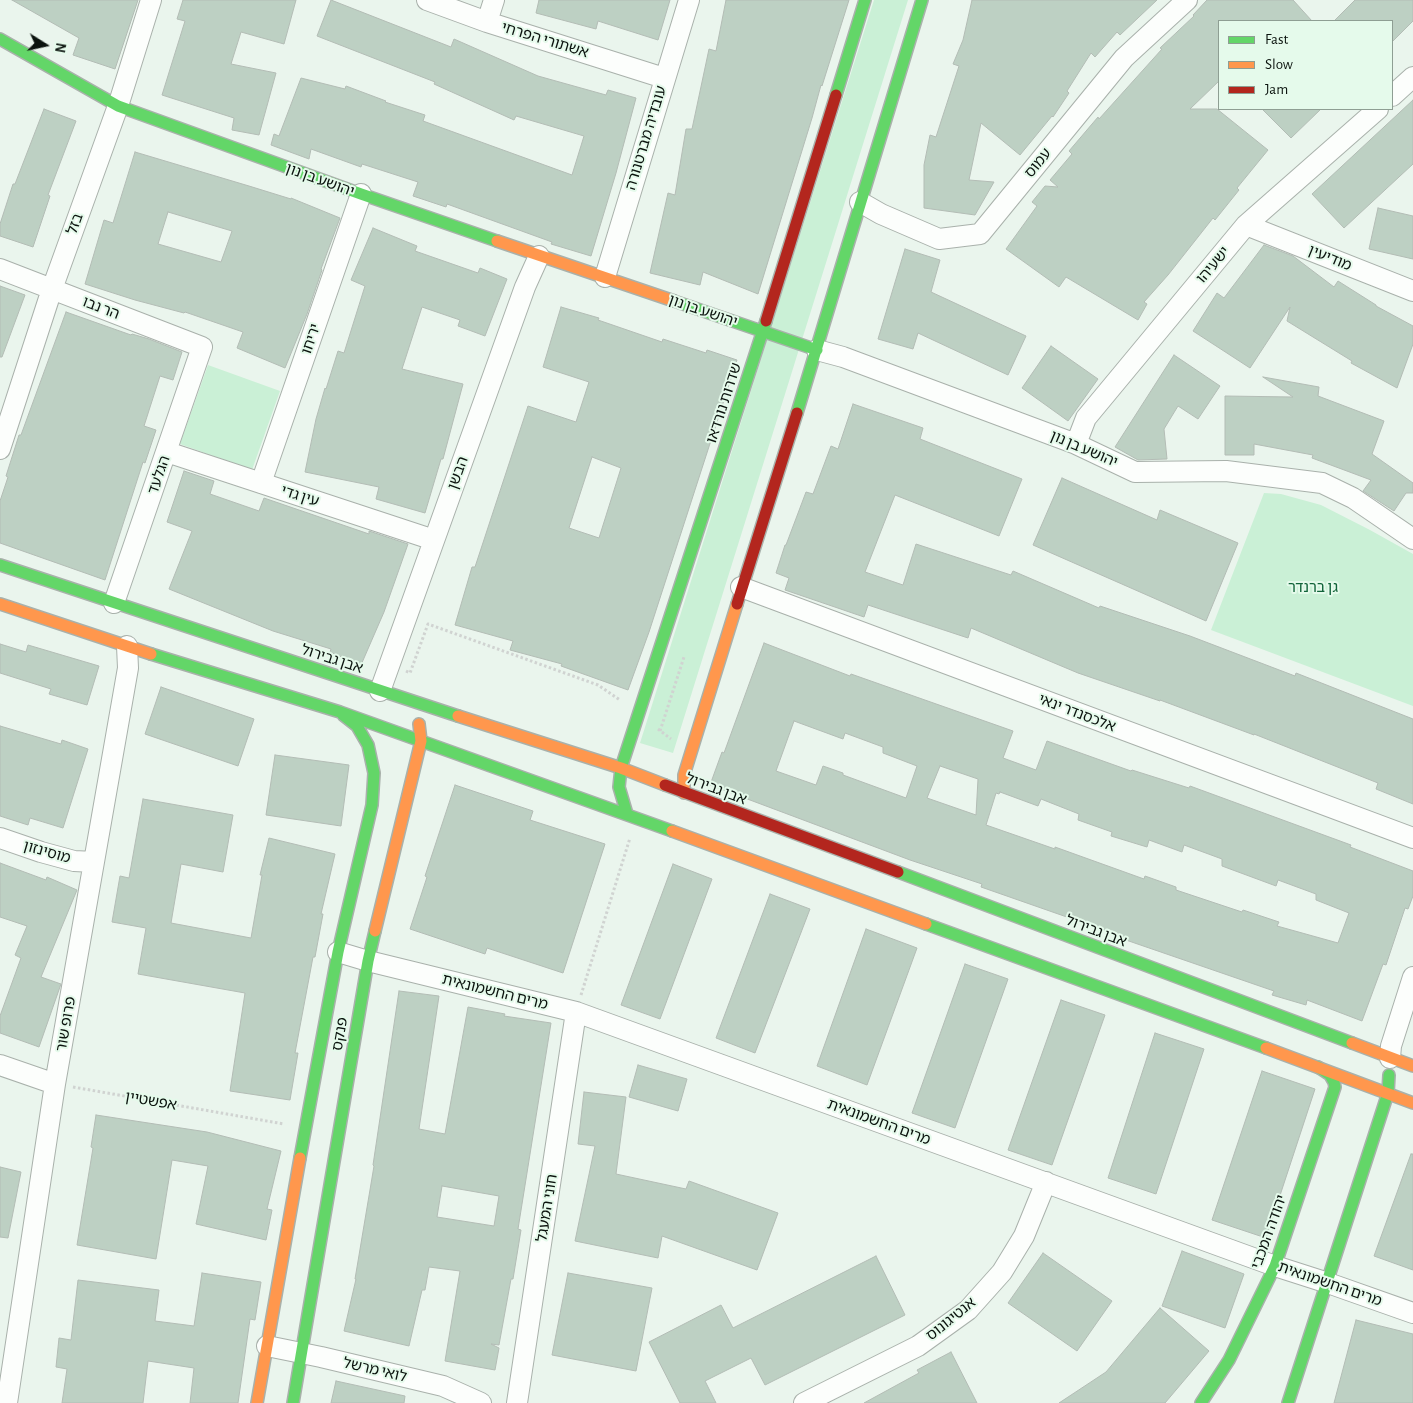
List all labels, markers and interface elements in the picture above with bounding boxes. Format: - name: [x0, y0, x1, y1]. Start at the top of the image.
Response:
- street label: אשתורי הפרחי: [499, 18, 591, 62]
- north arrow: [20, 20, 70, 70]
- legend: [1218, 20, 1393, 110]
- text: Fast: [1265, 32, 1288, 47]
- text: N: [52, 42, 68, 54]
- text: Slow: [1265, 57, 1293, 72]
- text: Jam: [1265, 82, 1288, 97]
- street label: עובדיה מברטנורה: [622, 84, 670, 192]
- street label: עמוס: [1021, 145, 1055, 181]
- street label: יהושע בן נון: [283, 159, 357, 201]
- street label: בזל: [63, 211, 87, 237]
- street label: מודיעין: [1306, 241, 1354, 275]
- street label: ישעיהו: [1193, 243, 1233, 287]
- street label: יהושע בן נון: [666, 291, 740, 331]
- street label: הר נבו: [80, 293, 122, 323]
- street label: יריחו: [297, 322, 325, 356]
- street label: שדרות נורדאו: [703, 360, 745, 446]
- street label: יהושע בן נון: [1048, 427, 1120, 471]
- street label: הגלעד: [144, 453, 174, 497]
- street label: הבשן: [444, 454, 472, 492]
- street label: עין גדי: [279, 481, 321, 511]
- park label: גן ברנדר: [1288, 578, 1338, 596]
- street label: אבן גבירול: [299, 641, 365, 677]
- street label: אלכסנדר ינאי: [1036, 690, 1118, 736]
- street label: אבן גבירול: [683, 769, 749, 809]
- street label: מוסינזון: [21, 837, 73, 867]
- street label: אבן גבירול: [1063, 911, 1129, 951]
- street label: מרים החשמונאית: [440, 970, 550, 1014]
- street label: פרופ שור: [52, 995, 80, 1053]
- street label: פנקס: [328, 1016, 352, 1052]
- street label: אפשטיין: [124, 1088, 178, 1114]
- street label: מרים החשמונאית: [825, 1095, 933, 1149]
- street label: חוני המעגל: [533, 1173, 561, 1243]
- street label: יהודה המכבי: [1247, 1193, 1291, 1271]
- street label: מרים החשמונאית: [1276, 1258, 1384, 1310]
- street label: אנטיגונוס: [923, 1294, 979, 1344]
- street label: לואי מרשל: [341, 1354, 409, 1386]

